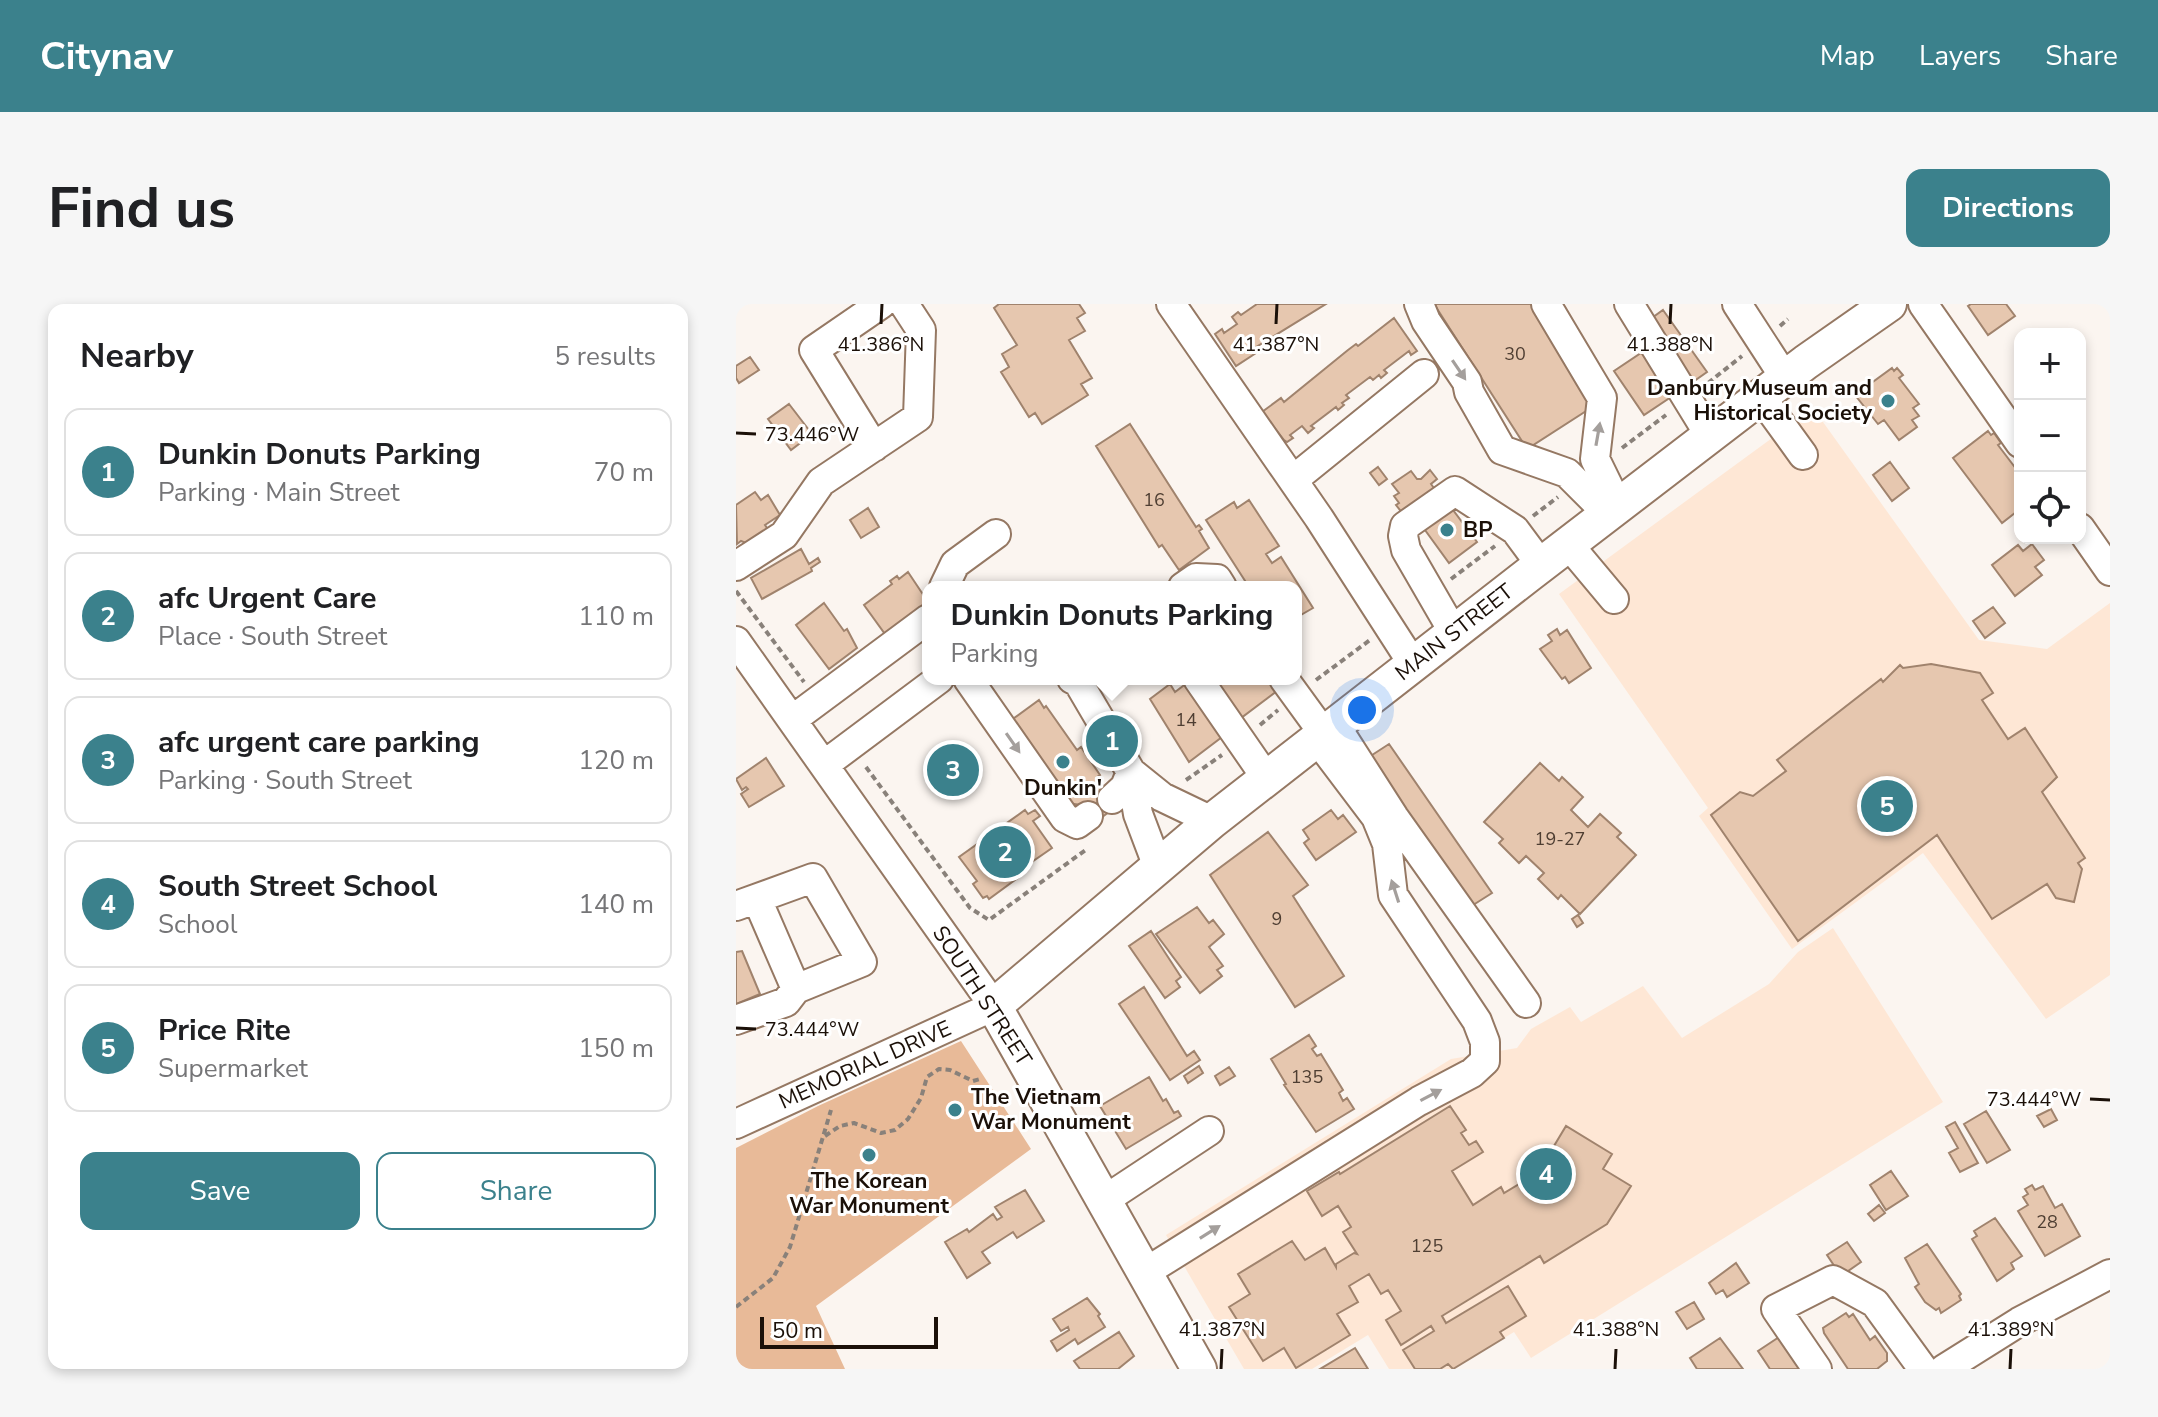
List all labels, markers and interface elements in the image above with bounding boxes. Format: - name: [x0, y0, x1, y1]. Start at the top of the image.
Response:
- text: Citynav: [40, 31, 173, 82]
- text: Map: [1820, 37, 1875, 75]
- text: Layers: [1919, 37, 2001, 75]
- text: Share: [2045, 37, 2118, 75]
- button: Directions: [1906, 169, 2110, 247]
- text: Find us: [48, 170, 235, 247]
- map controls: [2014, 328, 2086, 544]
- button: +: [2014, 328, 2086, 400]
- text: 41.386°N: [838, 331, 924, 358]
- text: 41.387°N: [1233, 331, 1319, 358]
- text: 41.388°N: [1627, 331, 1713, 358]
- text: Nearby: [80, 333, 194, 379]
- text: 5 results: [555, 339, 656, 374]
- house number: 30: [1504, 342, 1526, 366]
- one-way arrow: [1451, 360, 1466, 381]
- place label: Danbury Museum and Historical Society: [1647, 373, 1872, 428]
- marker: Danbury Museum and Historical Society: [1879, 392, 1897, 410]
- button: −: [2014, 400, 2086, 472]
- text: 73.446°W: [765, 421, 859, 448]
- one-way arrow: [1593, 421, 1605, 446]
- text: Dunkin Donuts Parking: [158, 434, 481, 475]
- text: 1: [100, 455, 116, 490]
- text: 70 m: [594, 455, 654, 490]
- button: locate: [2014, 472, 2086, 544]
- text: Parking · Main Street: [158, 475, 400, 510]
- house number: 16: [1143, 488, 1165, 512]
- place label: BP: [1463, 515, 1492, 545]
- marker: BP: [1438, 521, 1456, 539]
- street label: MAIN STREET: [1389, 576, 1520, 688]
- text: afc Urgent Care: [158, 578, 376, 619]
- popup: [922, 581, 1302, 685]
- text: Dunkin Donuts Parking: [951, 595, 1273, 636]
- text: 2: [100, 599, 116, 634]
- text: 110 m: [578, 599, 654, 634]
- text: Place · South Street: [158, 619, 387, 654]
- text: Parking: [951, 636, 1039, 671]
- your location: [1342, 690, 1382, 730]
- house number: 14: [1175, 708, 1197, 732]
- pin: 1: [1086, 711, 1138, 771]
- text: afc urgent care parking: [158, 722, 480, 763]
- one-way arrow: [1005, 732, 1020, 753]
- pin: 3: [927, 740, 979, 800]
- text: 3: [100, 743, 116, 778]
- text: 120 m: [578, 743, 654, 778]
- marker: Dunkin': [1054, 753, 1072, 771]
- text: Parking · South Street: [158, 763, 412, 798]
- place label: Dunkin': [1024, 773, 1102, 803]
- pin: 5: [1861, 776, 1913, 836]
- pin: 2: [979, 822, 1031, 882]
- house number: 19-27: [1535, 827, 1585, 851]
- text: South Street School: [158, 866, 437, 907]
- one-way arrow: [1388, 879, 1400, 903]
- text: 4: [100, 887, 116, 922]
- text: 140 m: [578, 887, 654, 922]
- text: School: [158, 907, 237, 942]
- house number: 9: [1272, 907, 1282, 931]
- street label: SOUTH STREET: [925, 920, 1039, 1073]
- text: Price Rite: [158, 1010, 291, 1051]
- street label: MEMORIAL DRIVE: [774, 1013, 956, 1117]
- text: 73.444°W: [765, 1016, 859, 1043]
- text: 5: [100, 1031, 116, 1066]
- text: 150 m: [578, 1031, 654, 1066]
- text: Supermarket: [158, 1051, 308, 1086]
- house number: 135: [1291, 1065, 1323, 1089]
- place label: The Vietnam War Monument: [971, 1082, 1131, 1137]
- text: 73.444°W: [1987, 1086, 2081, 1113]
- one-way arrow: [1420, 1088, 1442, 1102]
- marker: The Vietnam War Monument: [946, 1101, 964, 1119]
- pin: 4: [1520, 1144, 1572, 1204]
- marker: The Korean War Monument: [860, 1146, 878, 1164]
- button: Save: [80, 1152, 360, 1230]
- button: Share: [376, 1152, 656, 1230]
- place label: The Korean War Monument: [789, 1166, 949, 1221]
- house number: 28: [2036, 1210, 2058, 1234]
- one-way arrow: [1199, 1225, 1221, 1239]
- house number: 125: [1411, 1234, 1443, 1258]
- scale bar: [760, 1313, 938, 1349]
- text: 50 m: [772, 1316, 823, 1346]
- text: 41.387°N: [1179, 1316, 1265, 1343]
- text: 41.388°N: [1573, 1316, 1659, 1343]
- text: 41.389°N: [1968, 1316, 2054, 1343]

